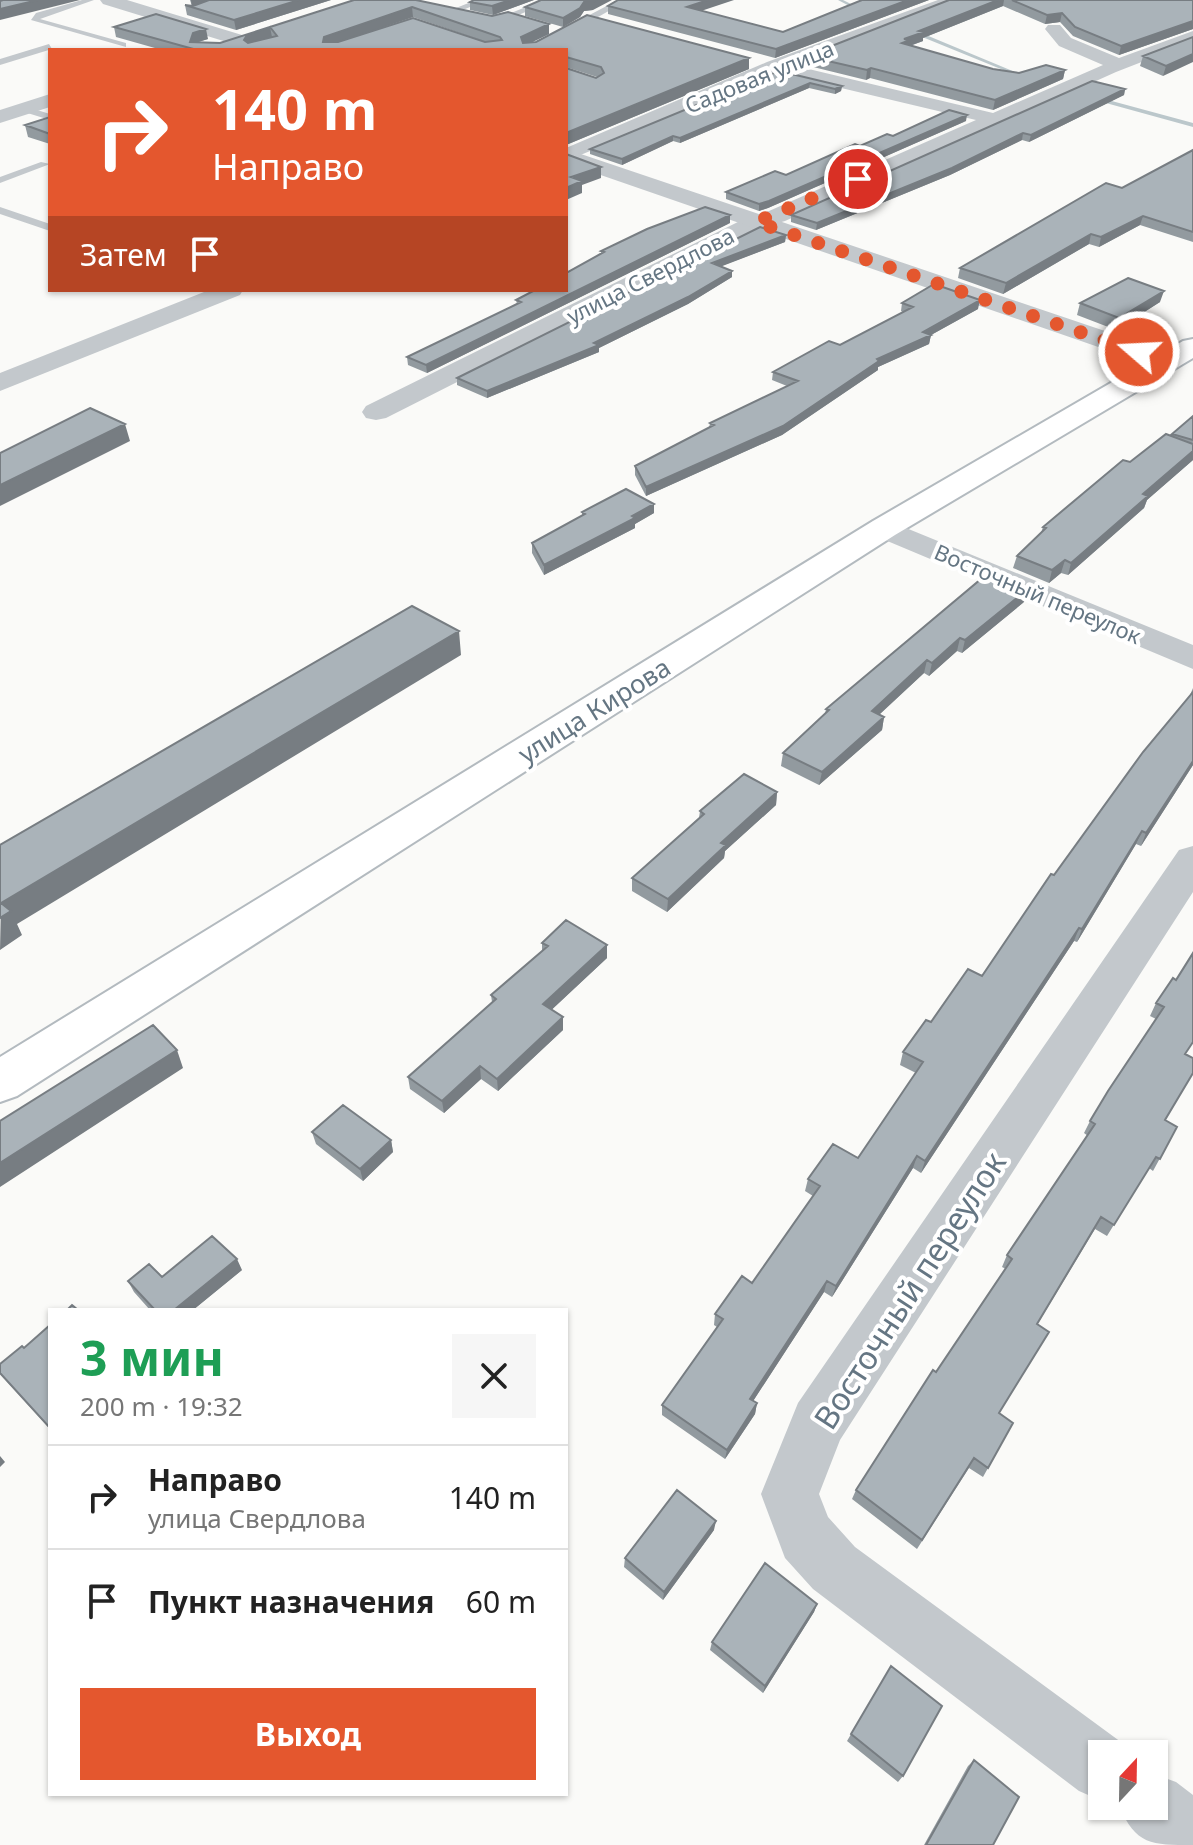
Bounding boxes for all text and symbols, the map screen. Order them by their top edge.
street label: Садовая улица [680,32,838,120]
text: 140 m [212,70,377,146]
icon: right [80,80,184,184]
text: Направо [212,142,364,191]
pin [824,145,892,213]
icon: arrive [836,157,880,201]
street label: улица Свердлова [561,220,739,330]
icon: arrive [183,232,227,276]
text: Затем [80,234,167,275]
position arrow [1097,310,1181,394]
street label: Восточный переулок [930,536,1146,650]
street label: улица Кирова [511,649,677,771]
street label: Восточный переулок [803,1143,1015,1437]
text: 3 мин [80,1325,224,1390]
button: close [452,1334,536,1418]
text: 200 m · 19:32 [80,1388,243,1424]
text: Направо [148,1459,282,1500]
icon: right [80,1475,124,1519]
text: 140 m [449,1477,536,1518]
text: улица Свердлова [148,1500,366,1536]
icon: arrive [80,1579,124,1623]
text: Пункт назначения [148,1581,434,1622]
text: 60 m [466,1581,536,1622]
button: Выход [80,1688,536,1780]
north arrow [1088,1740,1168,1820]
map controls [1088,1740,1168,1820]

